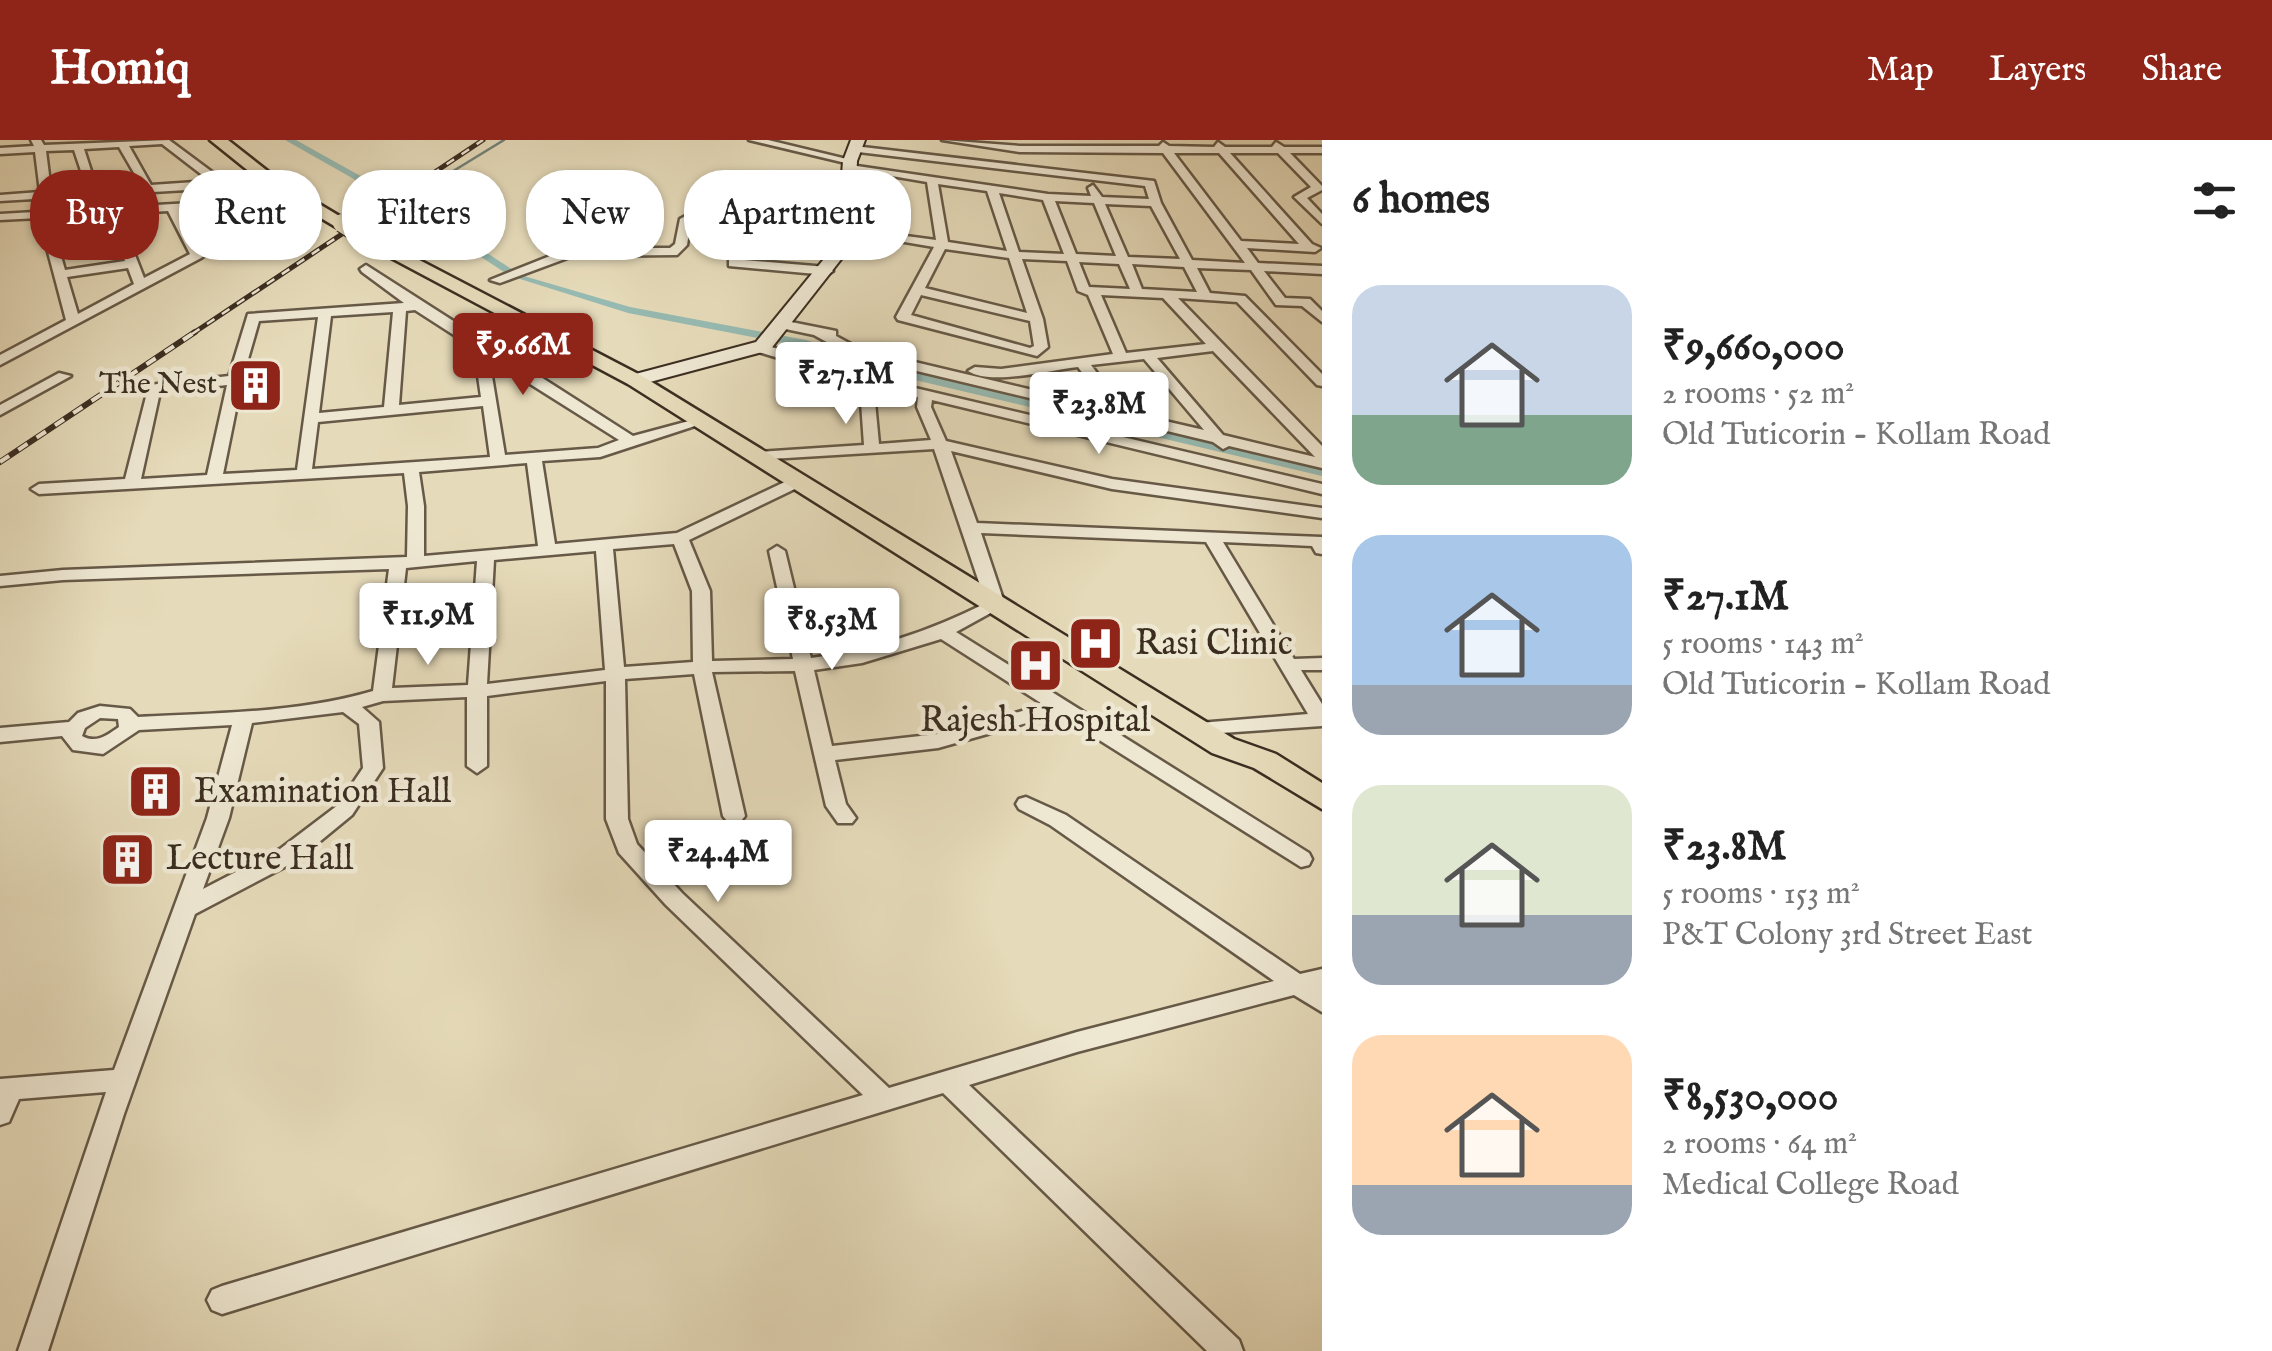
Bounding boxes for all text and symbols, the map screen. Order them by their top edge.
text: Homiq [50,40,190,100]
text: Map [1867,48,1934,93]
text: Layers [1989,48,2086,93]
text: Share [2141,48,2222,93]
chip: Buy [30,170,159,260]
chip: Rent [179,170,322,260]
chip: Filters [342,170,506,260]
chip: New [526,170,664,260]
chip: Apartment [684,170,911,260]
icon: filters [2187,173,2242,228]
text: 6 homes [1352,174,1490,227]
pin: ₹9.66M [442,313,604,398]
text: ₹9,660,000 [1662,321,1845,374]
text: ₹9.66M [475,325,571,366]
icon: home [1432,325,1552,445]
pin: ₹27.1M [765,342,927,427]
text: ₹27.1M [798,354,894,395]
building icon: The Nest [226,355,286,415]
place label: The Nest [99,366,217,404]
pin: ₹23.8M [1018,372,1180,457]
text: 2 rooms · 52 m² [1662,374,1854,415]
text: ₹23.8M [1052,384,1146,425]
text: Old Tuticorin - Kollam Road [1662,415,2050,456]
text: ₹27.1M [1662,571,1789,624]
icon: home [1432,575,1552,695]
pin: ₹11.9M [347,583,509,668]
pin: ₹8.53M [751,588,913,673]
text: ₹11.9M [381,595,475,636]
text: ₹8.53M [786,600,878,641]
hospital icon: Rasi Clinic [1066,614,1126,674]
place label: Rasi Clinic [1135,622,1293,667]
text: 5 rooms · 143 m² [1662,624,1864,665]
hospital icon: Rajesh Hospital [1005,635,1065,695]
text: Old Tuticorin - Kollam Road [1662,665,2050,706]
place label: Rajesh Hospital [920,699,1150,744]
building icon: Examination Hall [125,762,185,822]
place label: Examination Hall [194,770,452,815]
pin: ₹24.4M [637,820,799,905]
text: ₹23.8M [1662,821,1786,874]
icon: home [1432,825,1552,945]
building icon: Lecture Hall [97,829,157,889]
text: ₹24.4M [667,832,769,873]
place label: Lecture Hall [166,837,354,882]
text: 5 rooms · 153 m² [1662,874,1860,915]
text: P&T Colony 3rd Street East [1662,915,2033,956]
text: ₹8,530,000 [1662,1071,1838,1124]
icon: home [1432,1075,1552,1195]
text: 2 rooms · 64 m² [1662,1124,1857,1165]
text: Medical College Road [1662,1165,1959,1206]

